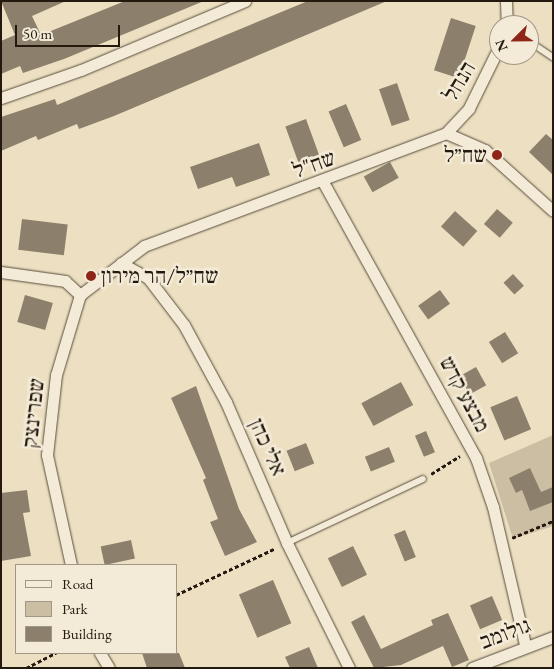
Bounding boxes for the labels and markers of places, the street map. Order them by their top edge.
place label: שח״ל [444,142,487,168]
marker: שח״ל [491,149,503,161]
place label: שח״ל/הר מירון [101,263,219,289]
marker: שח״ל/הר מירון [85,270,97,282]

